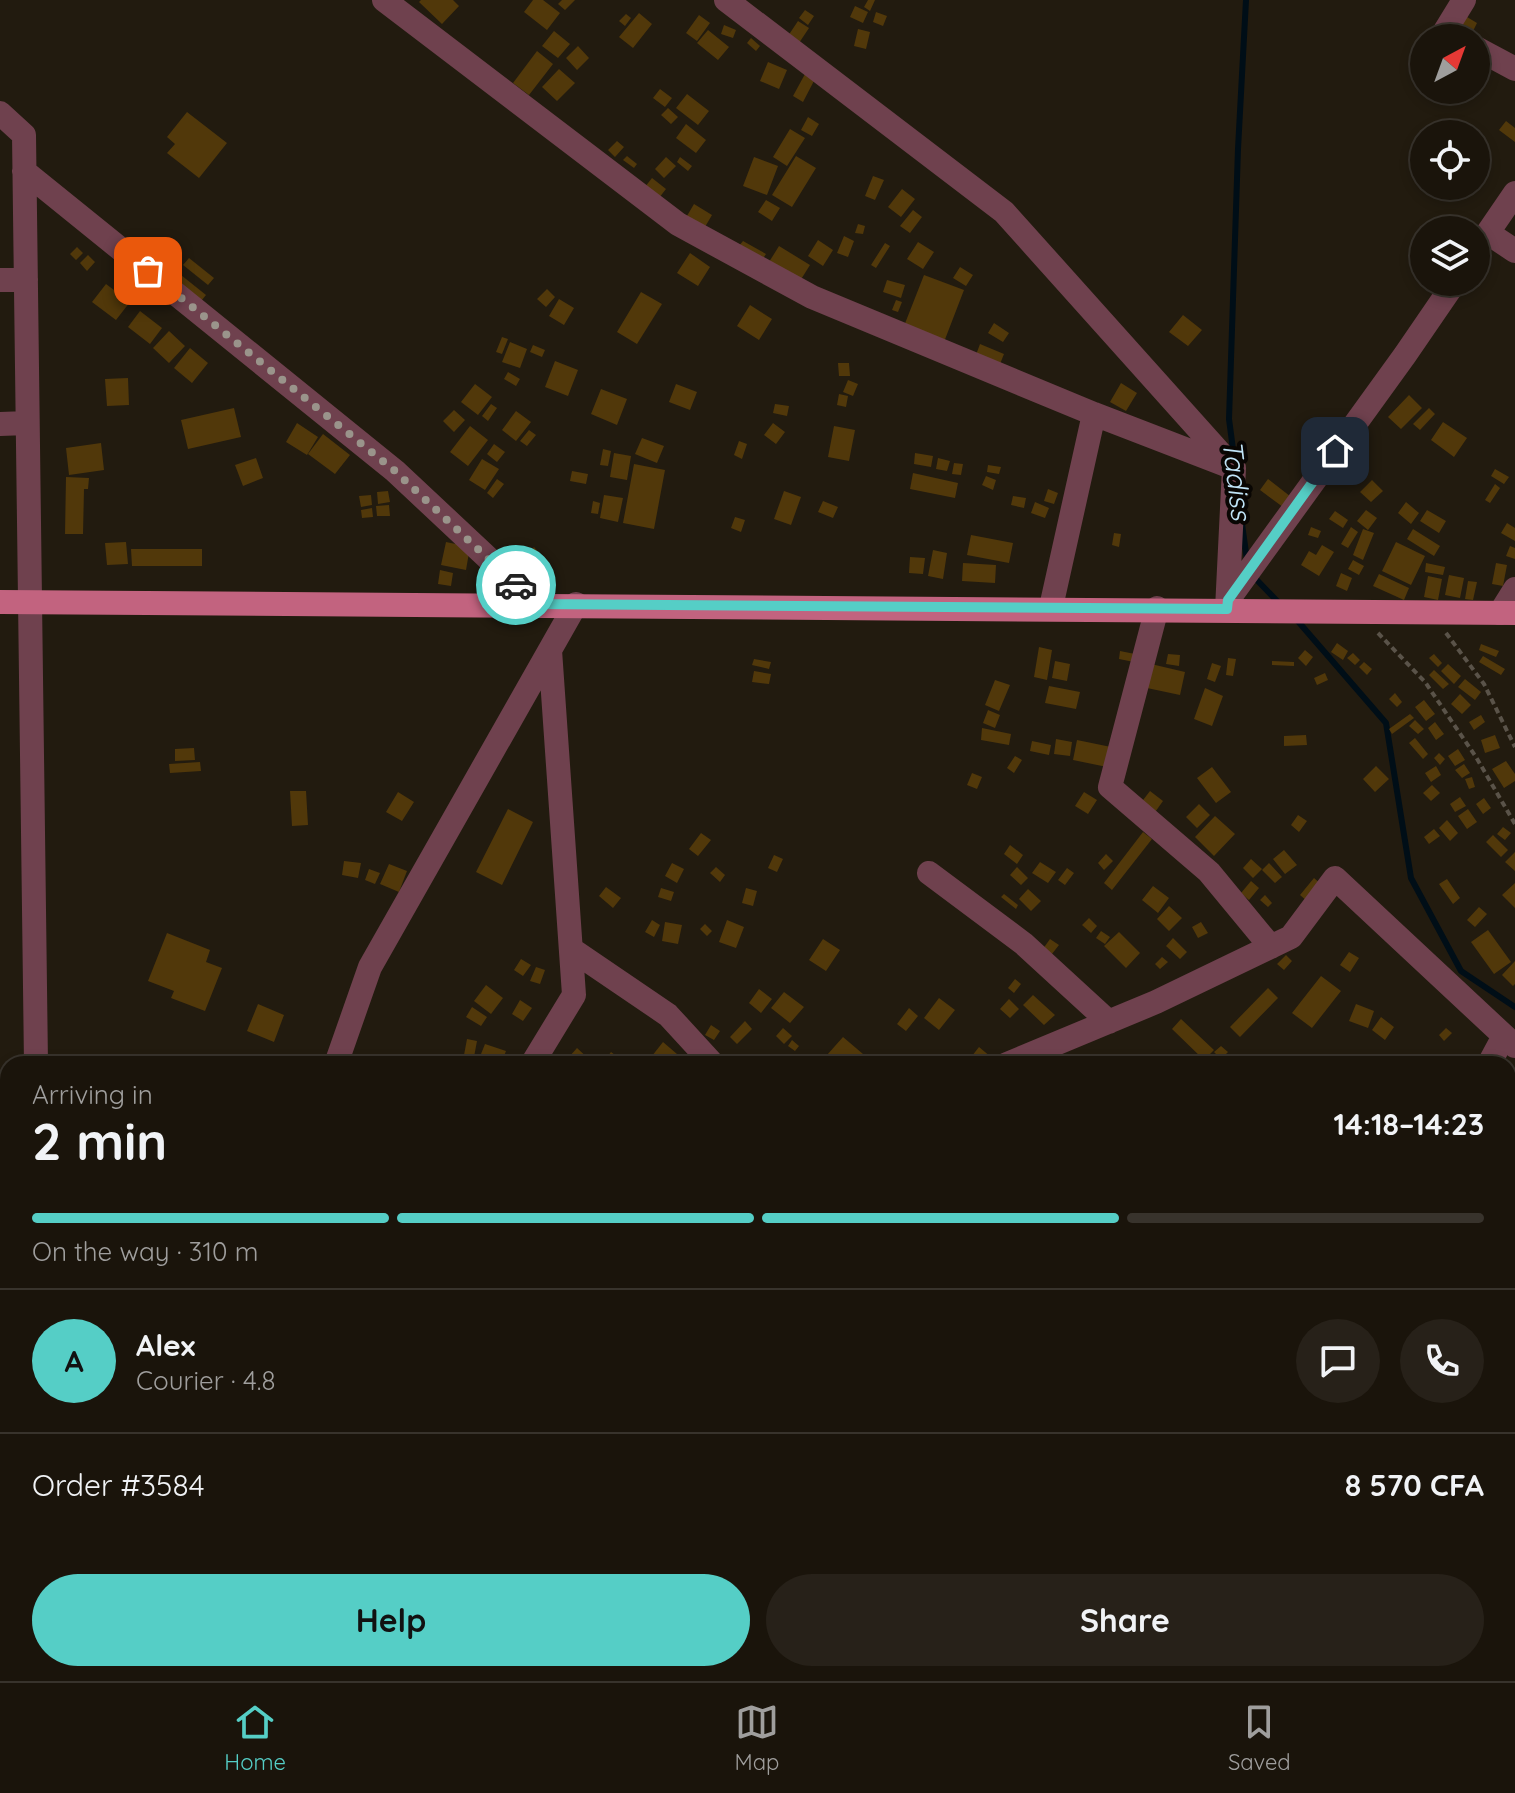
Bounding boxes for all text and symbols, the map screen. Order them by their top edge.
north arrow [1410,24,1490,104]
map controls [1410,24,1490,296]
button: locate [1410,120,1490,200]
button: layers [1410,216,1490,296]
pin [114,237,182,305]
icon: bag [126,249,170,293]
pin [1301,417,1369,485]
icon: home [1313,429,1357,473]
water label: Tadiss [1215,438,1260,524]
courier [476,545,556,625]
icon: car [494,563,538,607]
text: Arriving in [32,1078,153,1111]
text: 14:18–14:23 [1333,1105,1484,1143]
text: 2 min [32,1108,167,1173]
text: On the way · 310 m [32,1235,258,1268]
button: chat [1296,1319,1380,1403]
button: phone [1400,1319,1484,1403]
text: Alex [136,1326,195,1364]
text: A [64,1342,84,1380]
text: Courier · 4.8 [136,1364,275,1397]
text: Order #3584 [32,1466,204,1504]
text: 8 570 CFA [1345,1466,1484,1504]
button: Help [32,1574,750,1666]
button: Share [766,1574,1484,1666]
tab: Home [224,1700,286,1776]
tab: Map [735,1700,779,1776]
tab: Saved [1228,1700,1291,1776]

